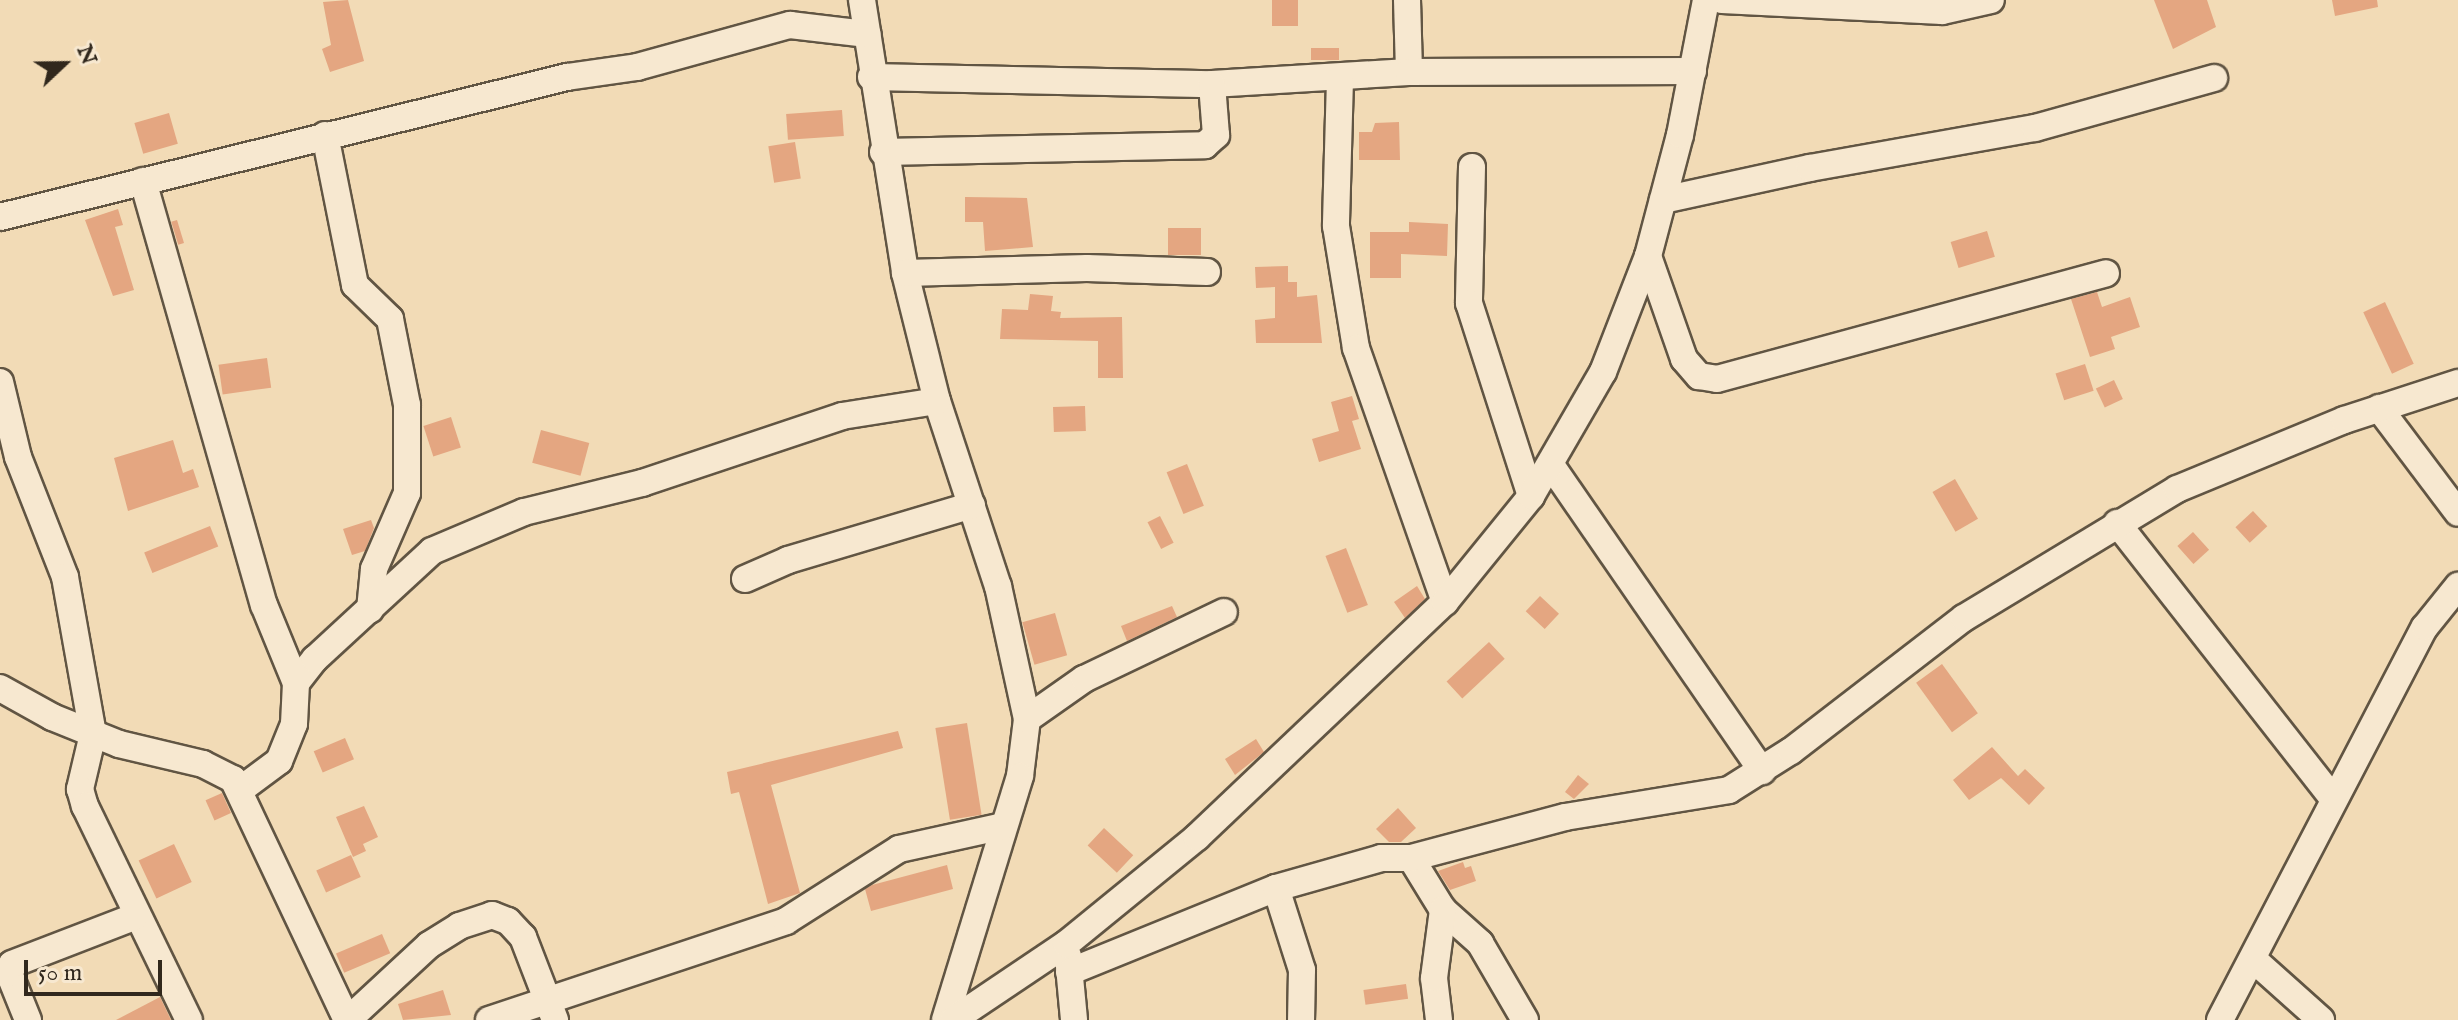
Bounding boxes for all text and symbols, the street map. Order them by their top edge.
north arrow [24,24,104,104]
text: N [70,41,103,69]
scale bar [28,944,166,994]
text: 50 m [38,958,82,989]

